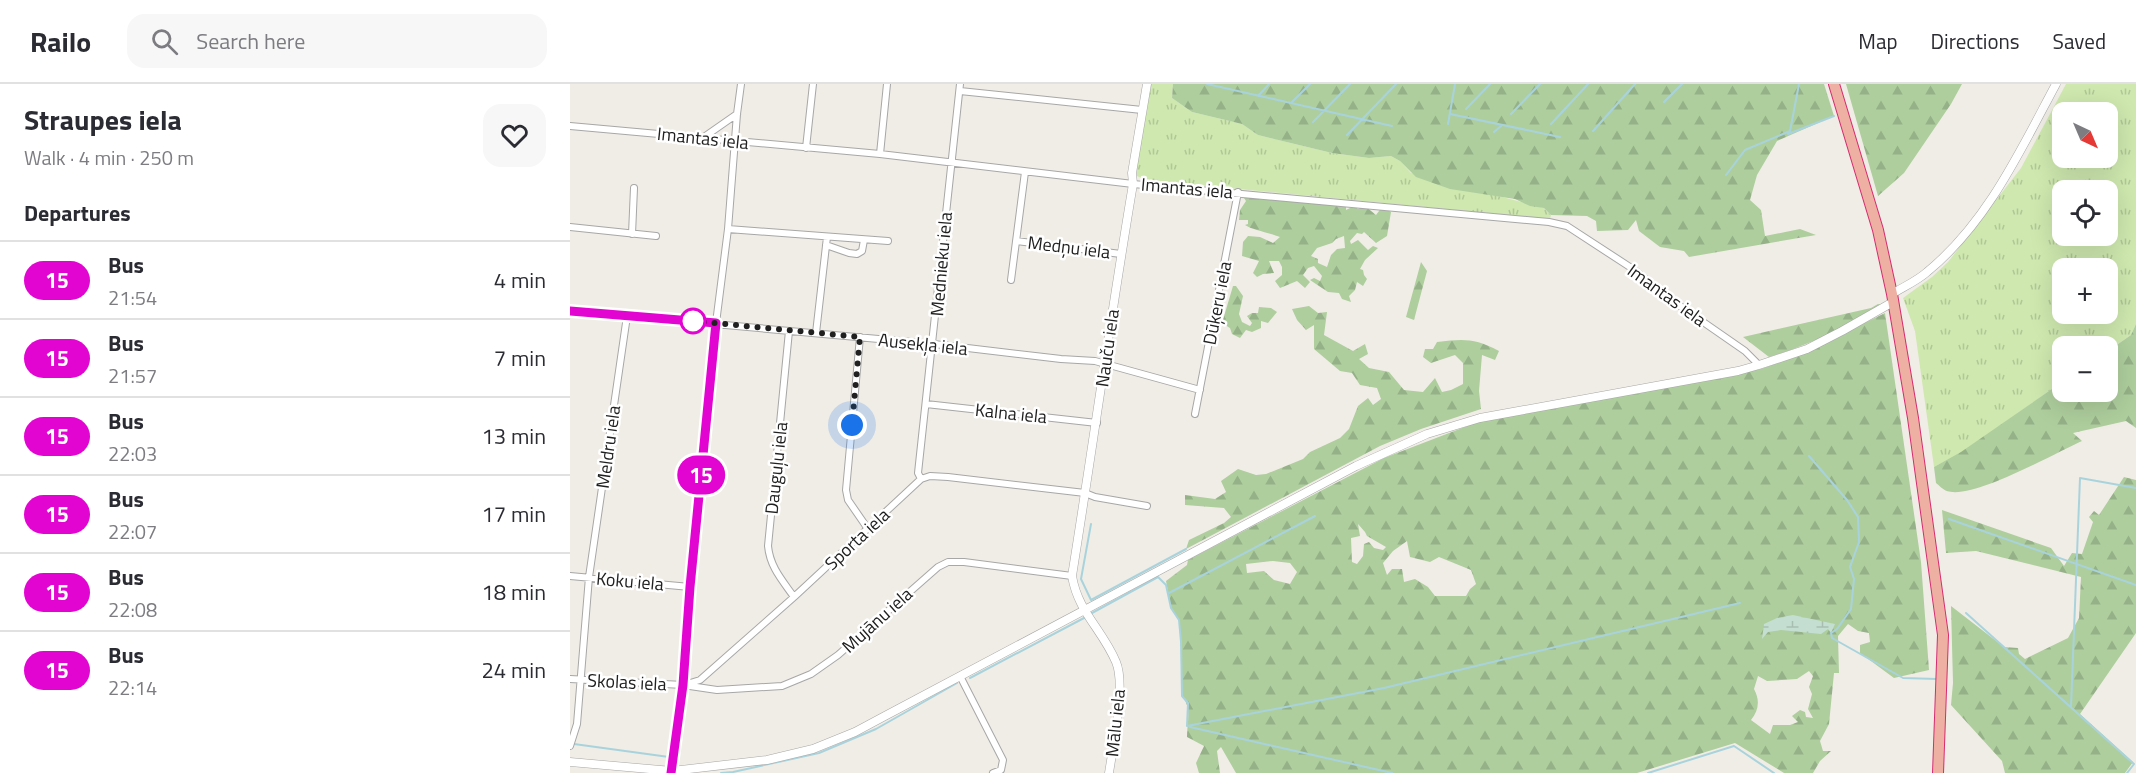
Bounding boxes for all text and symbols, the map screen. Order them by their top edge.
search box [127,14,547,68]
text: Railo [30,20,91,63]
text: Search here [196,24,305,58]
icon: search [148,25,181,58]
text: Map [1858,25,1898,57]
text: Directions [1931,25,2020,57]
text: Saved [2053,25,2106,57]
text: Straupes iela [24,98,182,141]
north arrow [2052,102,2118,168]
map controls [2052,102,2118,402]
button: heart [483,104,546,167]
street label: Imantas iela [656,120,750,156]
text: Walk · 4 min · 250 m [24,142,194,173]
street label: Imantas iela [1140,171,1234,205]
button: locate [2052,180,2118,246]
text: Departures [24,196,131,230]
street label: Mednieku iela [923,211,959,317]
street label: Medņu iela [1026,229,1112,265]
text: Bus [108,248,144,282]
street label: Imantas iela [1622,257,1712,333]
button: + [2052,258,2118,324]
street label: Dūķeru iela [1196,259,1238,347]
text: 4 min [494,263,546,297]
text: 15 [45,264,69,296]
text: 21:54 [108,282,157,313]
street label: Nauču iela [1088,307,1126,389]
unlabelled marker [680,308,706,334]
text: Bus [108,326,144,360]
street label: Ausekļa iela [877,326,969,362]
button: − [2052,336,2118,402]
text: 7 min [494,341,546,375]
text: 15 [45,342,69,374]
text: 21:57 [108,360,157,391]
street label: Kalna iela [974,396,1048,430]
text: Bus [108,404,144,438]
street label: Meldru iela [589,404,627,490]
your location [837,410,867,440]
text: 13 min [481,419,546,453]
text: 15 [45,420,69,452]
street label: Dauguļu iela [758,420,794,516]
text: 22:03 [108,438,157,469]
line badge: 15 [674,456,728,494]
text: 15 [689,459,713,491]
text: Bus [108,482,144,516]
text: 17 min [481,497,546,531]
text: 15 [45,498,69,530]
street label: Sporta iela [818,502,896,576]
text: 22:07 [108,516,157,547]
text: Bus [108,560,144,594]
street label: Koku iela [595,565,665,597]
text: 18 min [481,575,546,609]
text: 15 [45,576,69,608]
street label: Mujānu iela [836,581,918,659]
text: 22:08 [108,594,157,625]
text: Bus [108,638,144,672]
text: 24 min [481,653,546,687]
text: 15 [45,654,69,686]
street label: Skolas iela [587,666,667,698]
text: 22:14 [108,672,157,703]
street label: Mālu iela [1098,688,1132,758]

